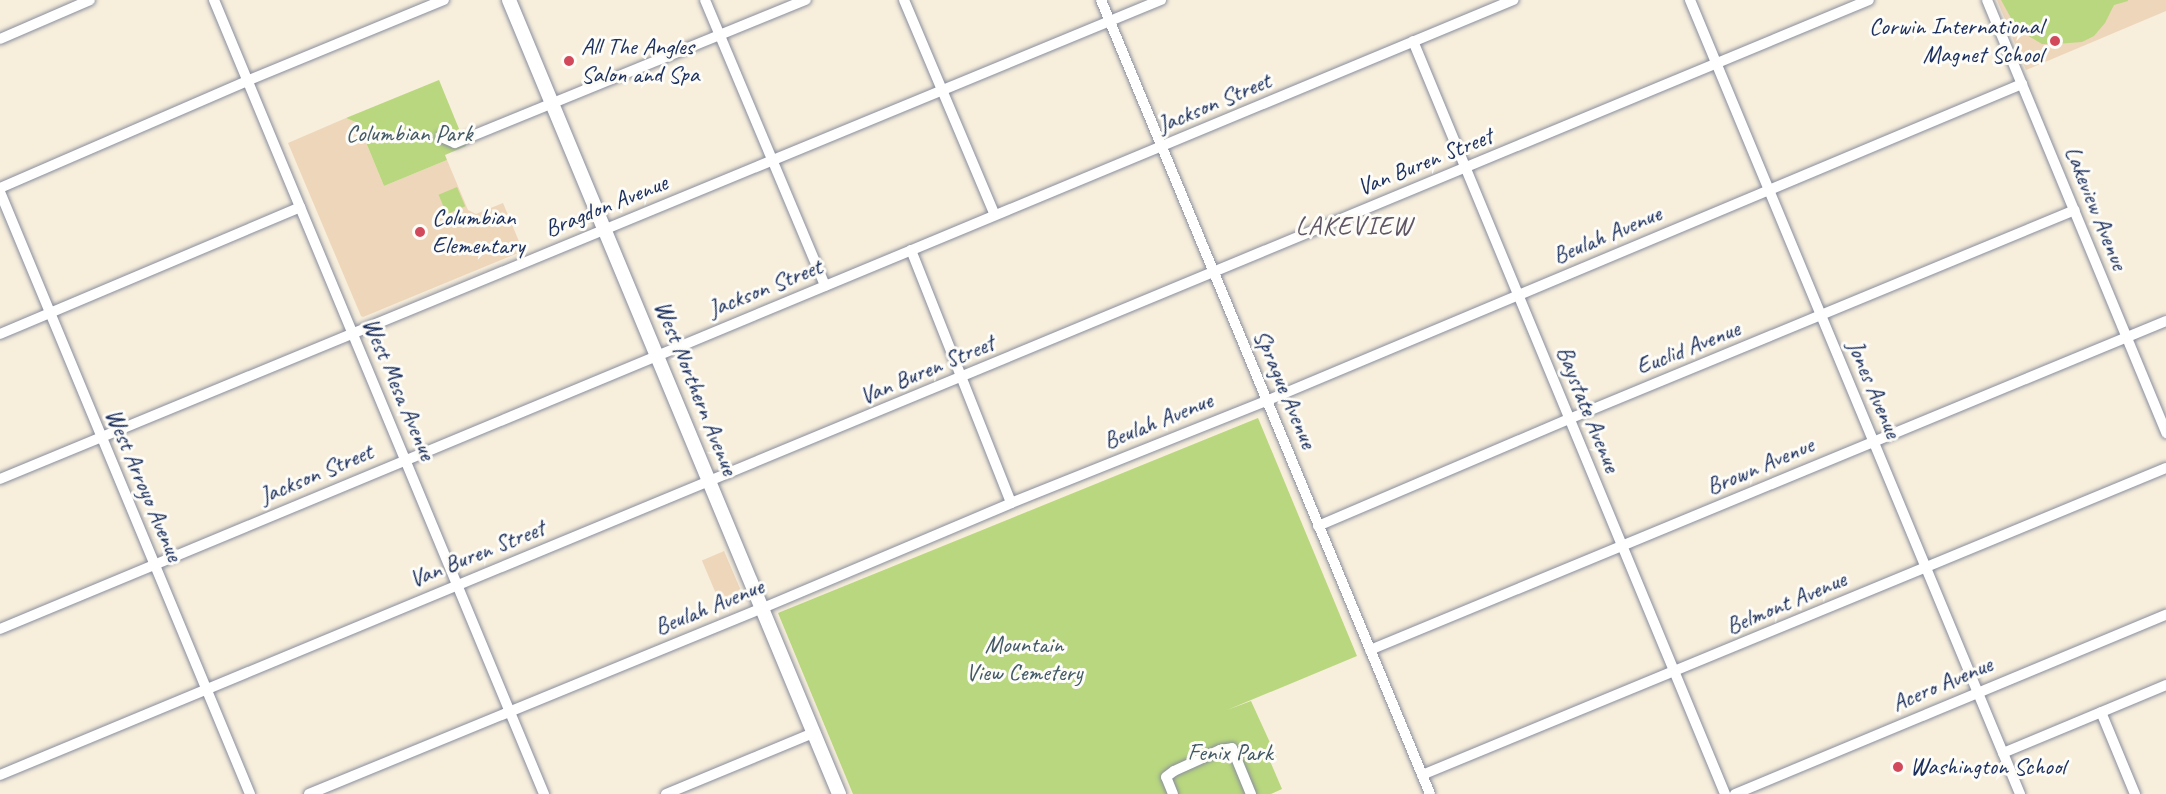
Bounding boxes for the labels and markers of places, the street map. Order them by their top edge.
place label: Corwin International Magnet School [1871,13,2043,69]
place label: All The Angles Salon and Spa [581,33,700,89]
marker: Corwin International Magnet School [2048,34,2062,48]
marker: All The Angles Salon and Spa [562,54,576,68]
place label: Columbian Elementary [432,204,524,260]
marker: Columbian Elementary [413,225,427,239]
place label: Washington School [1910,753,2065,781]
marker: Washington School [1891,760,1905,774]

